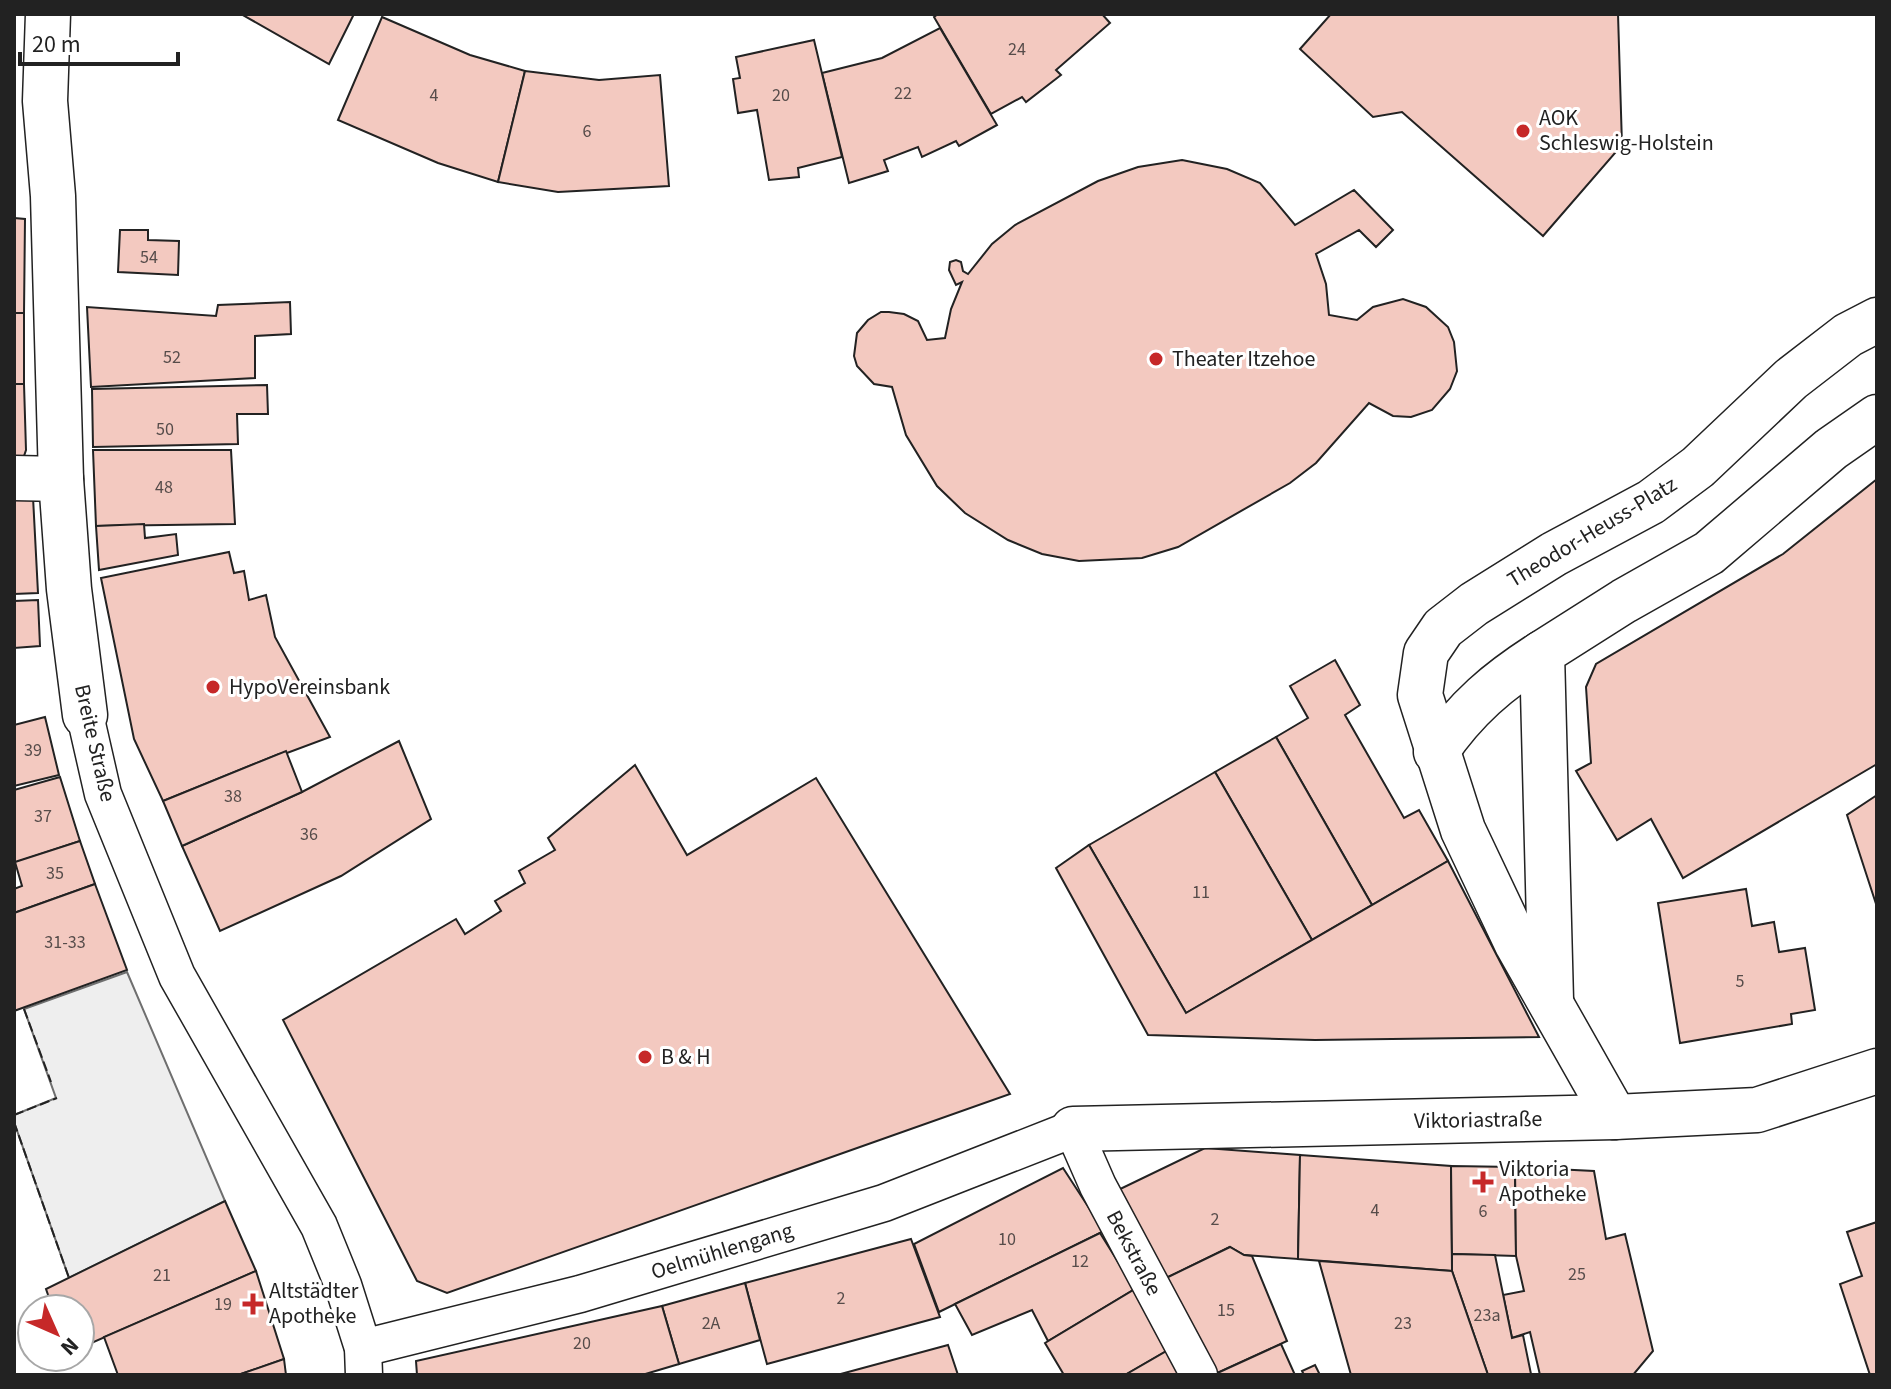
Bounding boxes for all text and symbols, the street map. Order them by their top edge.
scale bar [20,16,178,66]
text: 20 m [32,27,81,62]
house number: 24 [1008,37,1026,62]
house number: 22 [894,81,912,106]
house number: 4 [430,83,439,108]
house number: 20 [772,83,790,108]
place label: AOK Schleswig-Holstein [1539,102,1714,159]
house number: 6 [583,119,592,144]
marker: AOK Schleswig-Holstein [1514,122,1532,140]
house number: 54 [140,245,158,270]
place label: Theater Itzehoe [1172,343,1315,375]
house number: 52 [163,345,181,370]
marker: Theater Itzehoe [1147,350,1165,368]
house number: 50 [156,417,174,442]
street label: Theodor-Heuss-Platz [1501,469,1683,595]
house number: 48 [155,475,173,500]
place label: HypoVereinsbank [229,671,390,703]
marker: HypoVereinsbank [204,678,222,696]
street label: Breite Straße [66,681,124,805]
house number: 39 [24,738,42,763]
house number: 38 [224,784,242,809]
house number: 37 [34,804,52,829]
house number: 36 [300,822,318,847]
house number: 35 [46,861,64,886]
house number: 11 [1192,880,1210,905]
house number: 31-33 [44,930,86,955]
house number: 5 [1736,969,1745,994]
place label: B & H [661,1041,710,1073]
marker: B & H [636,1048,654,1066]
street label: Viktoriastraße [1414,1103,1543,1137]
place label: Viktoria Apotheke [1499,1153,1587,1210]
marker: Viktoria Apotheke [1474,1173,1492,1191]
house number: 4 [1371,1198,1380,1223]
house number: 6 [1479,1199,1488,1224]
street label: Bekstraße [1098,1205,1170,1302]
house number: 2 [1211,1207,1220,1232]
street label: Oelmühlengang [647,1214,797,1288]
house number: 10 [998,1227,1016,1252]
house number: 12 [1071,1249,1089,1274]
house number: 25 [1568,1262,1586,1287]
house number: 21 [153,1263,171,1288]
place label: Altstädter Apotheke [269,1275,359,1332]
house number: 2 [837,1286,846,1311]
house number: 19 [214,1292,232,1317]
north arrow [16,1293,96,1373]
marker: Altstädter Apotheke [244,1295,262,1313]
house number: 15 [1217,1298,1235,1323]
house number: 23a [1474,1303,1500,1328]
house number: 2A [702,1311,721,1336]
house number: 23 [1394,1311,1412,1336]
text: N [53,1330,86,1363]
house number: 20 [573,1331,591,1356]

